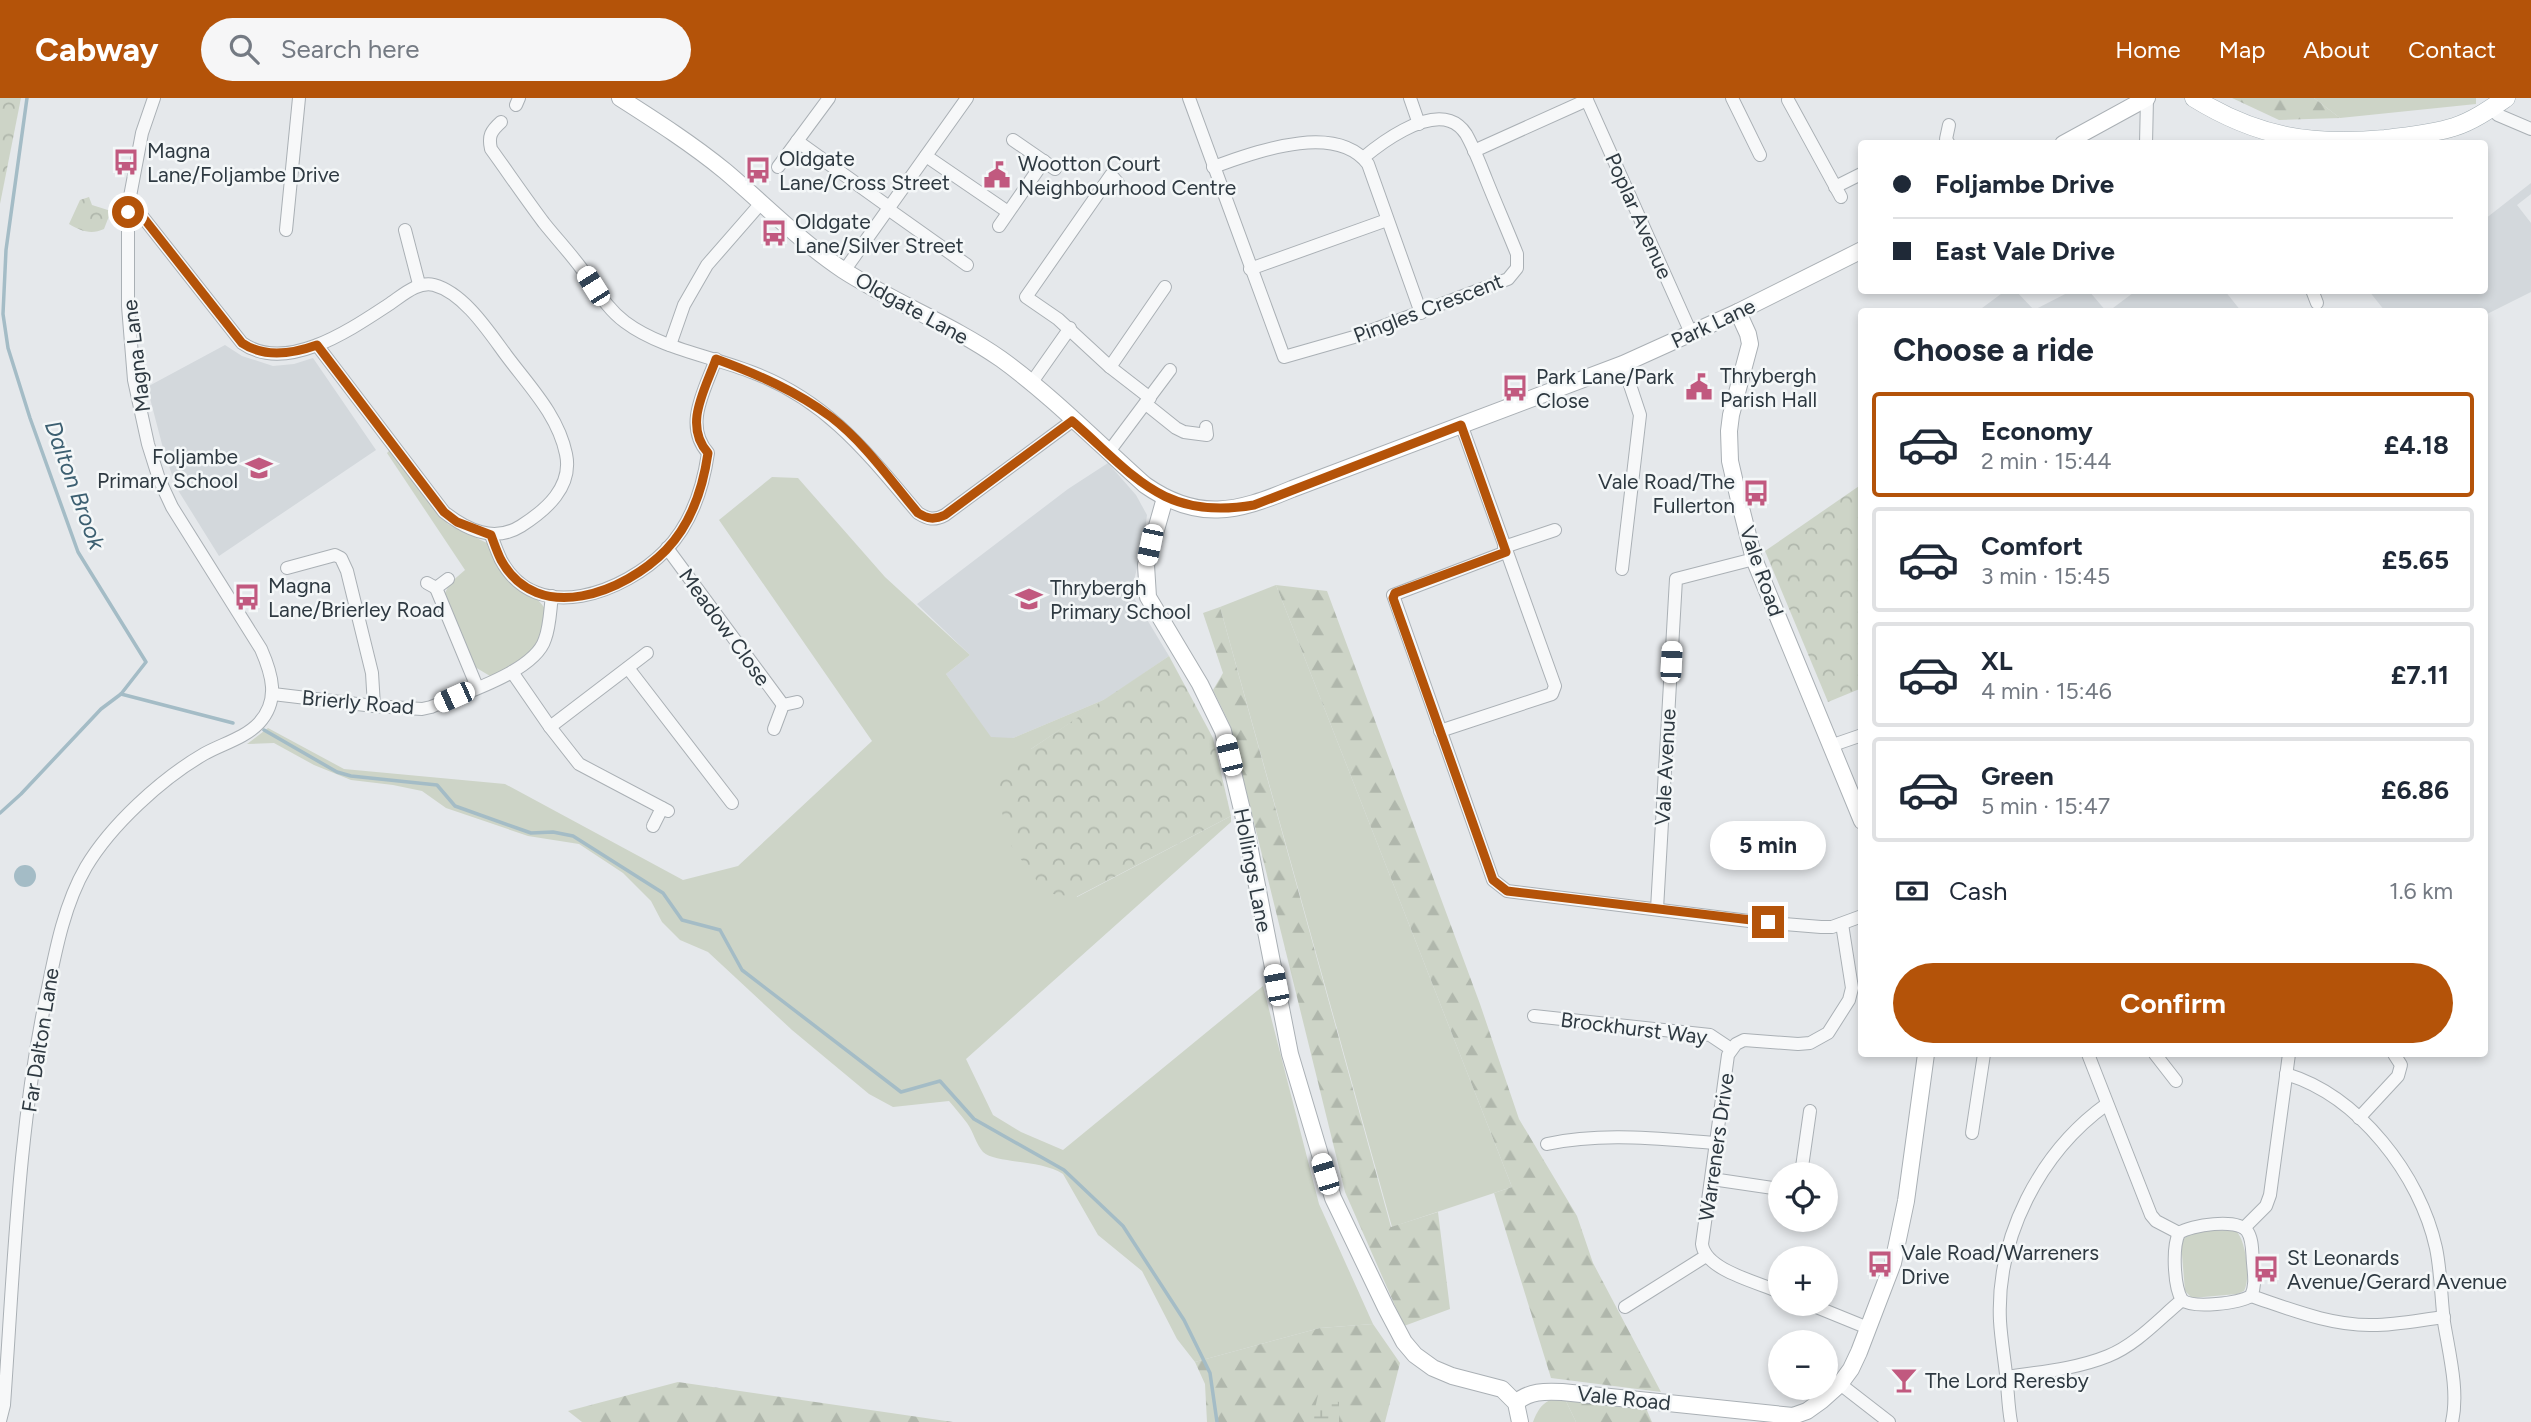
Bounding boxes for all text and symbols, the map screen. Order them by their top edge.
search box [201,18,691,81]
text: Cabway [35,30,159,69]
icon: search [225,30,263,68]
text: Search here [281,33,420,65]
text: Home [2115,35,2181,64]
text: Map [2219,35,2265,64]
text: About [2303,35,2370,64]
text: Contact [2408,35,2496,64]
place label: Magna Lane/Foljambe Drive [147,138,340,187]
place label: Oldgate Lane/Cross Street [779,146,950,195]
bus stop icon: Magna Lane/Foljambe Drive [111,147,141,177]
street label: Poplar Avenue [1600,149,1678,283]
place label: Wootton Court Neighbourhood Centre [1018,151,1236,200]
bus stop icon: Oldgate Lane/Cross Street [743,155,773,185]
public building icon: Wootton Court Neighbourhood Centre [982,160,1012,190]
text: Foljambe Drive [1935,168,2114,200]
route start [112,196,144,228]
place label: Oldgate Lane/Silver Street [795,209,964,258]
bus stop icon: Oldgate Lane/Silver Street [759,218,789,248]
text: East Vale Drive [1935,235,2115,267]
car [573,263,614,309]
street label: Oldgate Lane [851,267,973,349]
street label: Pingles Crescent [1350,268,1506,348]
street label: Park Lane [1667,293,1759,353]
street label: Magna Lane [117,298,155,414]
text: Choose a ride [1893,331,2094,369]
place label: Thrybergh Parish Hall [1720,363,1817,412]
place label: Park Lane/Park Close [1536,364,1675,413]
public building icon: Thrybergh Parish Hall [1684,372,1714,402]
bus stop icon: Park Lane/Park Close [1500,373,1530,403]
icon: car [1897,413,1960,476]
text: Economy [1981,415,2093,447]
water label: Dalton Brook [39,417,112,554]
text: £4.18 [2384,429,2449,461]
place label: Foljambe Primary School [97,444,238,493]
text: 2 min · 15:44 [1981,447,2112,475]
school or university icon: Foljambe Primary School [244,453,274,483]
place label: Vale Road/The Fullerton [1598,469,1735,518]
bus stop icon: Vale Road/The Fullerton [1741,478,1771,508]
car [1136,522,1165,568]
street label: Vale Road [1735,522,1789,620]
icon: car [1897,528,1960,591]
text: Comfort [1981,530,2083,562]
text: £5.65 [2382,544,2449,576]
text: 3 min · 15:45 [1981,562,2110,590]
street label: Meadow Close [674,563,776,691]
place label: Magna Lane/Brierley Road [268,573,445,622]
place label: Thrybergh Primary School [1050,575,1191,624]
bus stop icon: Magna Lane/Brierley Road [232,582,262,612]
school or university icon: Thrybergh Primary School [1014,584,1044,614]
car [1660,640,1683,684]
icon: car [1897,643,1960,706]
text: XL [1981,645,2013,677]
text: £7.11 [2391,659,2449,691]
text: 4 min · 15:46 [1981,677,2112,705]
car [431,679,478,715]
street label: Brierly Road [301,685,415,719]
street label: Vale Avenue [1649,708,1681,826]
car [1214,732,1245,778]
icon: car [1897,758,1960,821]
text: Green [1981,760,2054,792]
text: £6.86 [2381,774,2449,806]
text: 5 min · 15:47 [1981,792,2110,820]
street label: Hollings Lane [1229,806,1277,934]
callout: 5 min [1710,820,1826,870]
text: 5 min [1739,831,1797,859]
icon: cash [1893,872,1931,910]
text: Cash [1949,875,2008,907]
text: 1.6 km [2389,877,2453,905]
route end [1752,906,1784,938]
car [1262,962,1291,1008]
button: Confirm [1893,963,2453,1043]
street label: Far Dalton Lane [16,966,64,1114]
street label: Brockhurst Way [1559,1007,1709,1049]
street label: Warreners Drive [1693,1071,1739,1223]
car [1309,1151,1342,1197]
map controls [1768,1162,1838,1400]
button: locate [1768,1162,1838,1232]
place label: Vale Road/Warreners Drive [1901,1240,2099,1289]
place label: St Leonards Avenue/Gerard Avenue [2287,1245,2507,1294]
button: + [1768,1246,1838,1316]
bus stop icon: Vale Road/Warreners Drive [1865,1249,1895,1279]
bus stop icon: St Leonards Avenue/Gerard Avenue [2251,1254,2281,1284]
button: − [1768,1330,1838,1400]
bar icon: The Lord Reresby [1889,1365,1919,1395]
place label: The Lord Reresby [1925,1368,2089,1393]
street label: Vale Road [1576,1381,1672,1415]

